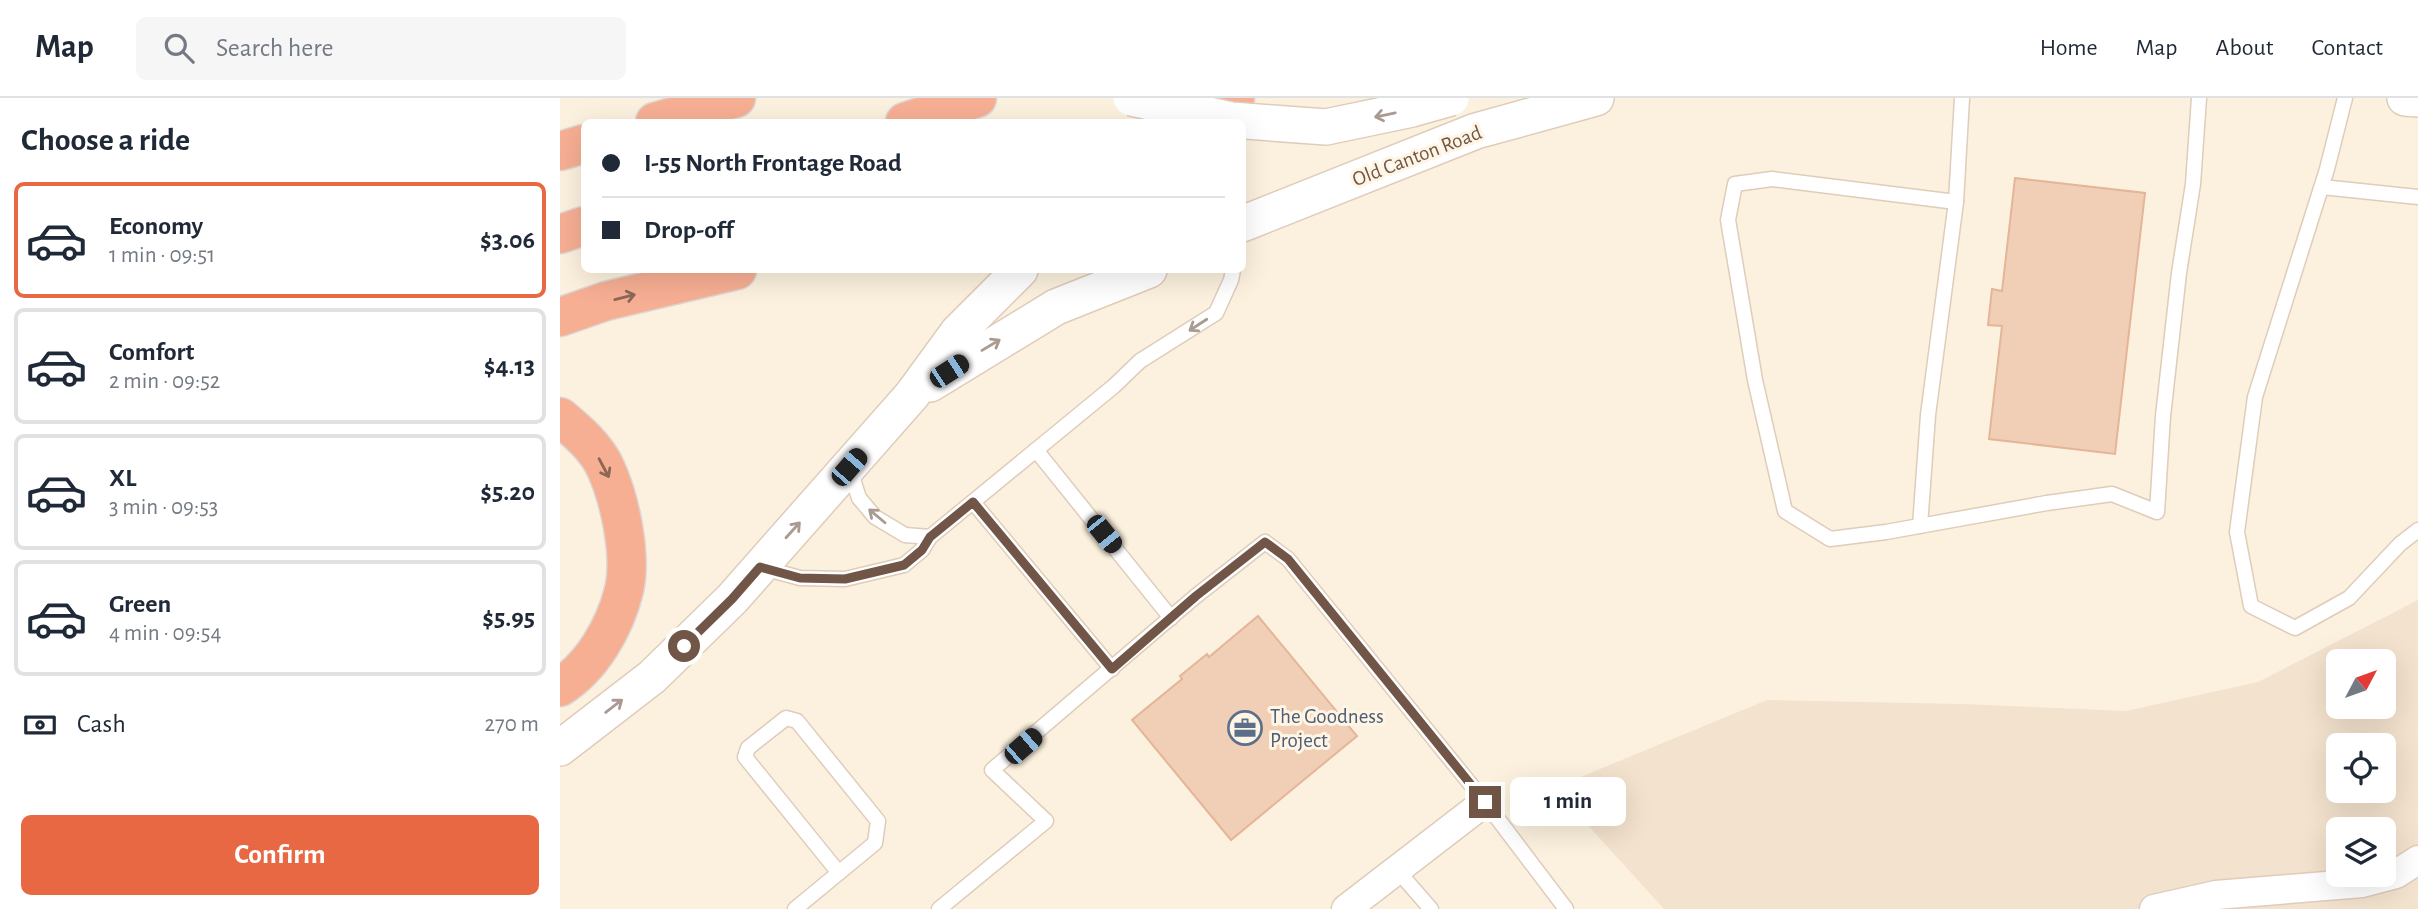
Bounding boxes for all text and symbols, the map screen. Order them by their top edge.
search box [136,17,626,80]
icon: search [160,29,198,67]
text: Map [35,31,94,64]
text: Search here [216,35,334,61]
text: Home [2040,36,2098,60]
text: Map [2136,36,2178,60]
text: About [2216,36,2273,60]
text: Contact [2311,36,2383,60]
one-way arrow [1374,108,1397,122]
street label: Old Canton Road [1349,122,1485,190]
text: Choose a ride [21,124,190,156]
text: I-55 North Frontage Road [644,150,902,176]
icon: car [25,209,88,272]
text: Economy [109,213,203,239]
text: Drop-off [644,217,733,243]
text: $3.06 [480,227,535,253]
text: 1 min · 09:51 [109,244,215,267]
one-way arrow [613,290,636,303]
one-way arrow [1189,317,1208,332]
icon: car [25,335,88,398]
one-way arrow [980,338,1000,352]
text: Comfort [109,339,194,365]
car [926,351,973,391]
text: $4.13 [484,353,535,379]
text: 2 min · 09:52 [109,370,220,393]
car [828,444,871,490]
one-way arrow [597,457,611,478]
icon: car [25,461,88,524]
text: XL [109,465,136,491]
text: $5.20 [480,479,535,505]
text: 3 min · 09:53 [109,496,218,519]
one-way arrow [868,508,886,524]
car [1083,511,1126,557]
one-way arrow [785,521,801,539]
icon: car [25,587,88,650]
text: Green [109,591,171,617]
text: $5.95 [482,605,535,631]
text: 4 min · 09:54 [109,622,221,645]
route start [668,630,700,662]
north arrow [2326,649,2396,719]
map controls [2326,649,2396,887]
one-way arrow [604,699,623,714]
icon: cash [21,706,59,744]
place label: The Goodness Project [1270,706,1384,751]
office icon: The Goodness Project [1226,709,1264,747]
text: Cash [77,711,126,737]
text: 270 m [485,713,539,736]
car [1001,724,1046,768]
button: locate [2326,733,2396,803]
callout: 1 min [1510,778,1625,826]
route end [1469,786,1501,818]
text: 1 min [1544,790,1592,813]
button: Confirm [21,815,539,895]
button: layers [2326,817,2396,887]

